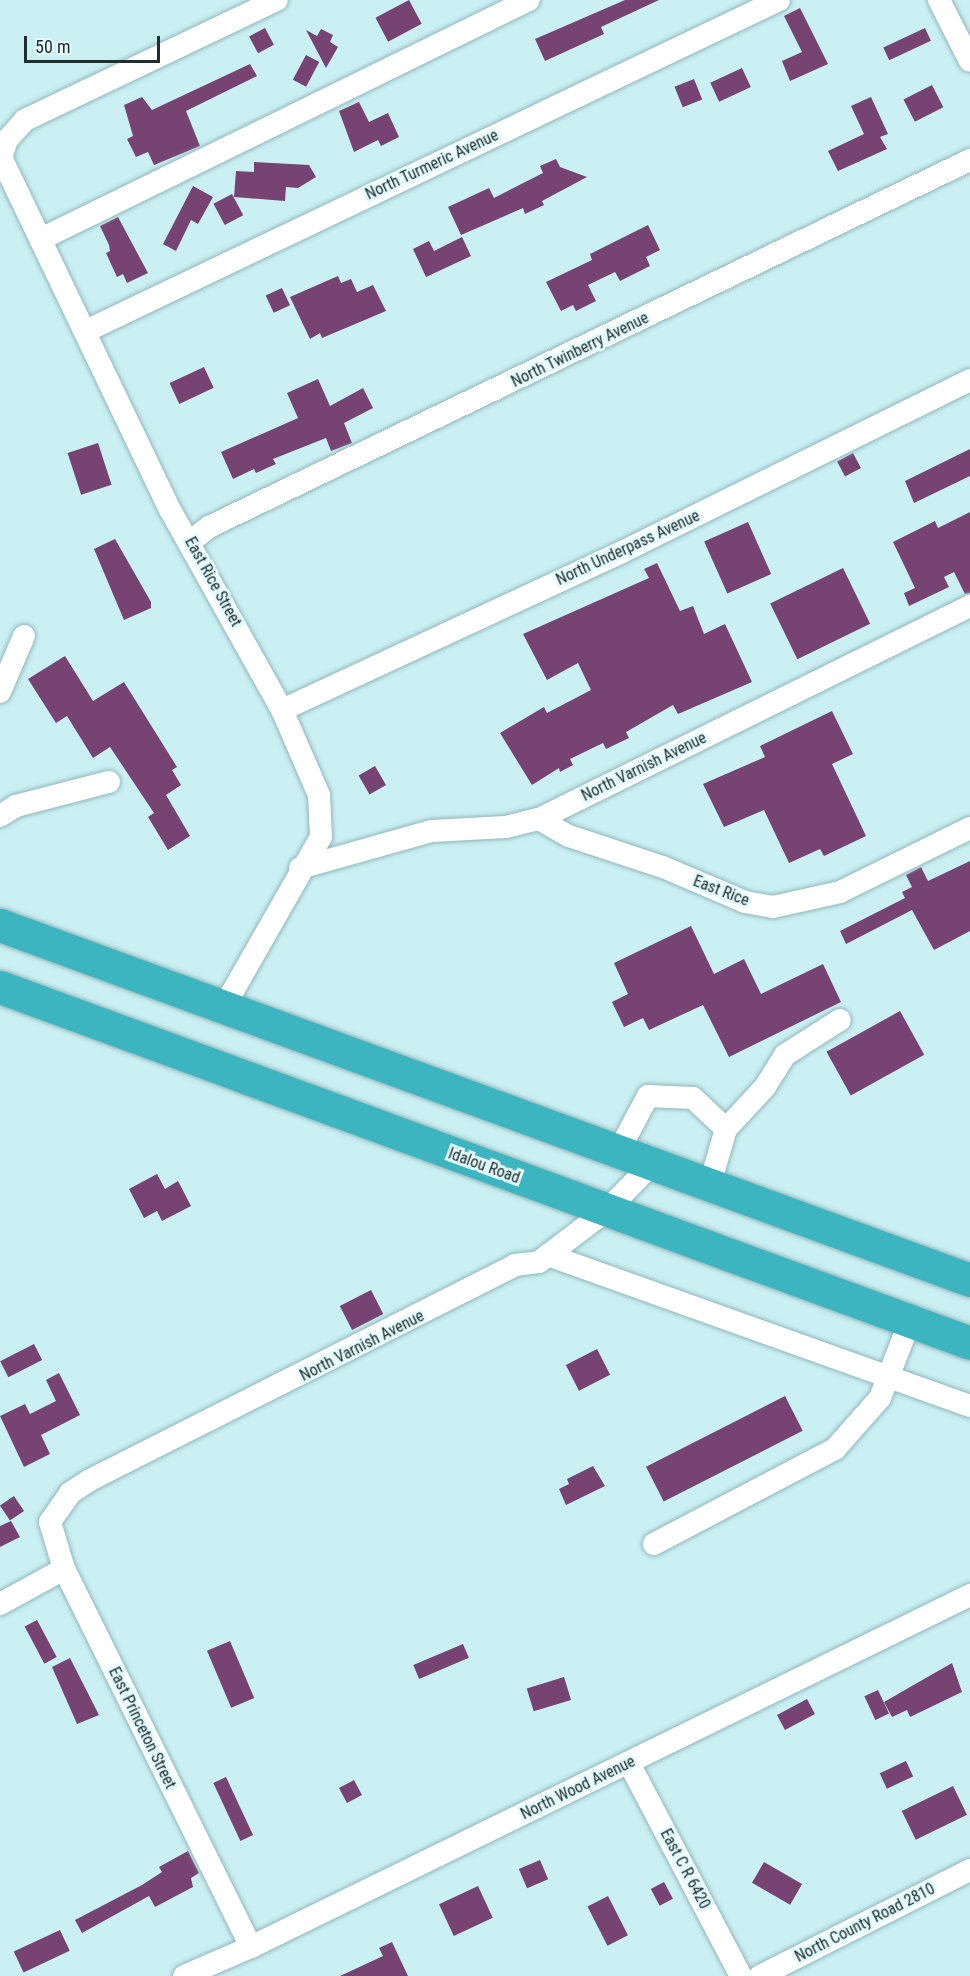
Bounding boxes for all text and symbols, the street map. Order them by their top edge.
scale bar [27,24,164,62]
text: 50 m [35,36,70,57]
street label: North Turmeric Avenue [362,126,502,204]
street label: North Twinberry Avenue [508,308,652,392]
street label: North Underpass Avenue [553,506,703,590]
street label: East Rice Street [180,534,246,630]
street label: North Varnish Avenue [578,728,710,806]
street label: East Rice [690,872,752,910]
street label: Idalou Road [446,1144,522,1188]
street label: North Varnish Avenue [297,1306,427,1386]
street label: East Princeton Street [104,1664,180,1792]
street label: North Wood Avenue [518,1752,638,1824]
street label: East C R 6420 [656,1826,714,1912]
street label: North County Road 2810 [792,1879,938,1967]

